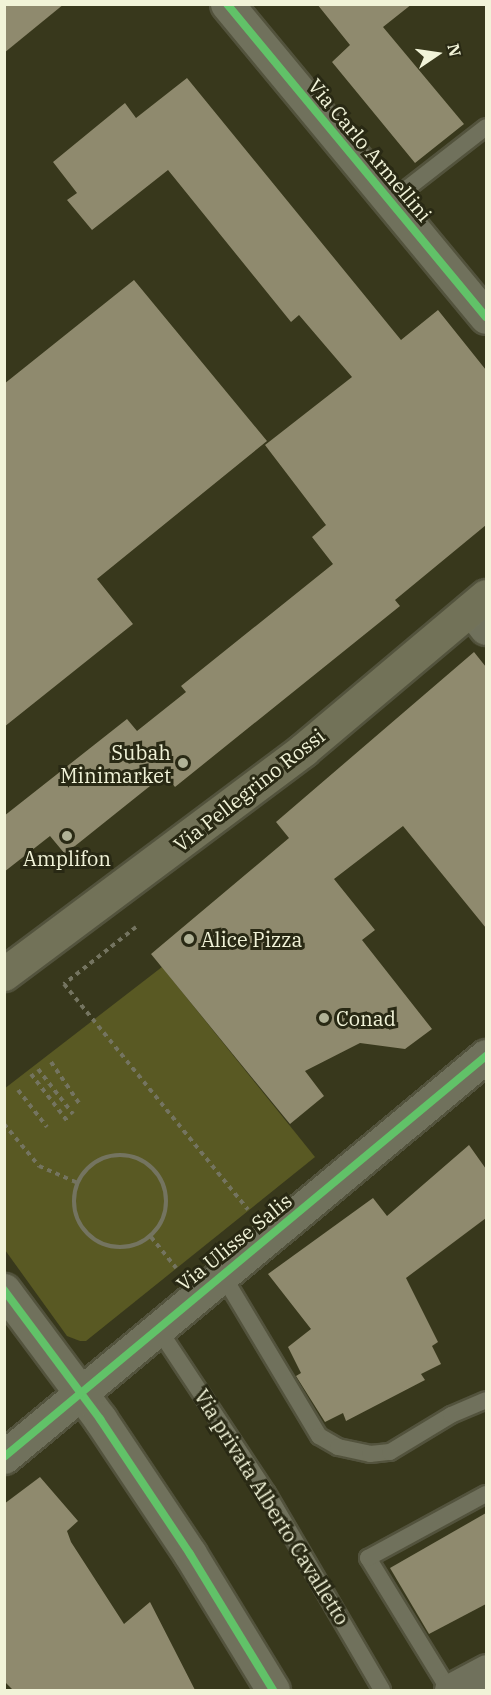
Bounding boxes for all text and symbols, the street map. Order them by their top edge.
north arrow [407,24,467,84]
text: N [443,42,466,58]
street label: Via Carlo Armellini [303,74,437,226]
street label: Via Pellegrino Rossi [169,724,329,856]
place label: Subah Minimarket [60,740,171,787]
marker: Subah Minimarket [176,756,190,770]
marker: Amplifon [60,829,74,843]
place label: Amplifon [23,846,111,870]
place label: Alice Pizza [201,927,302,951]
marker: Alice Pizza [182,932,196,946]
place label: Conad [336,1006,396,1030]
marker: Conad [317,1011,331,1025]
street label: Via Ulisse Salis [172,1188,296,1296]
street label: Via privata Alberto Cavalletto [189,1385,355,1629]

